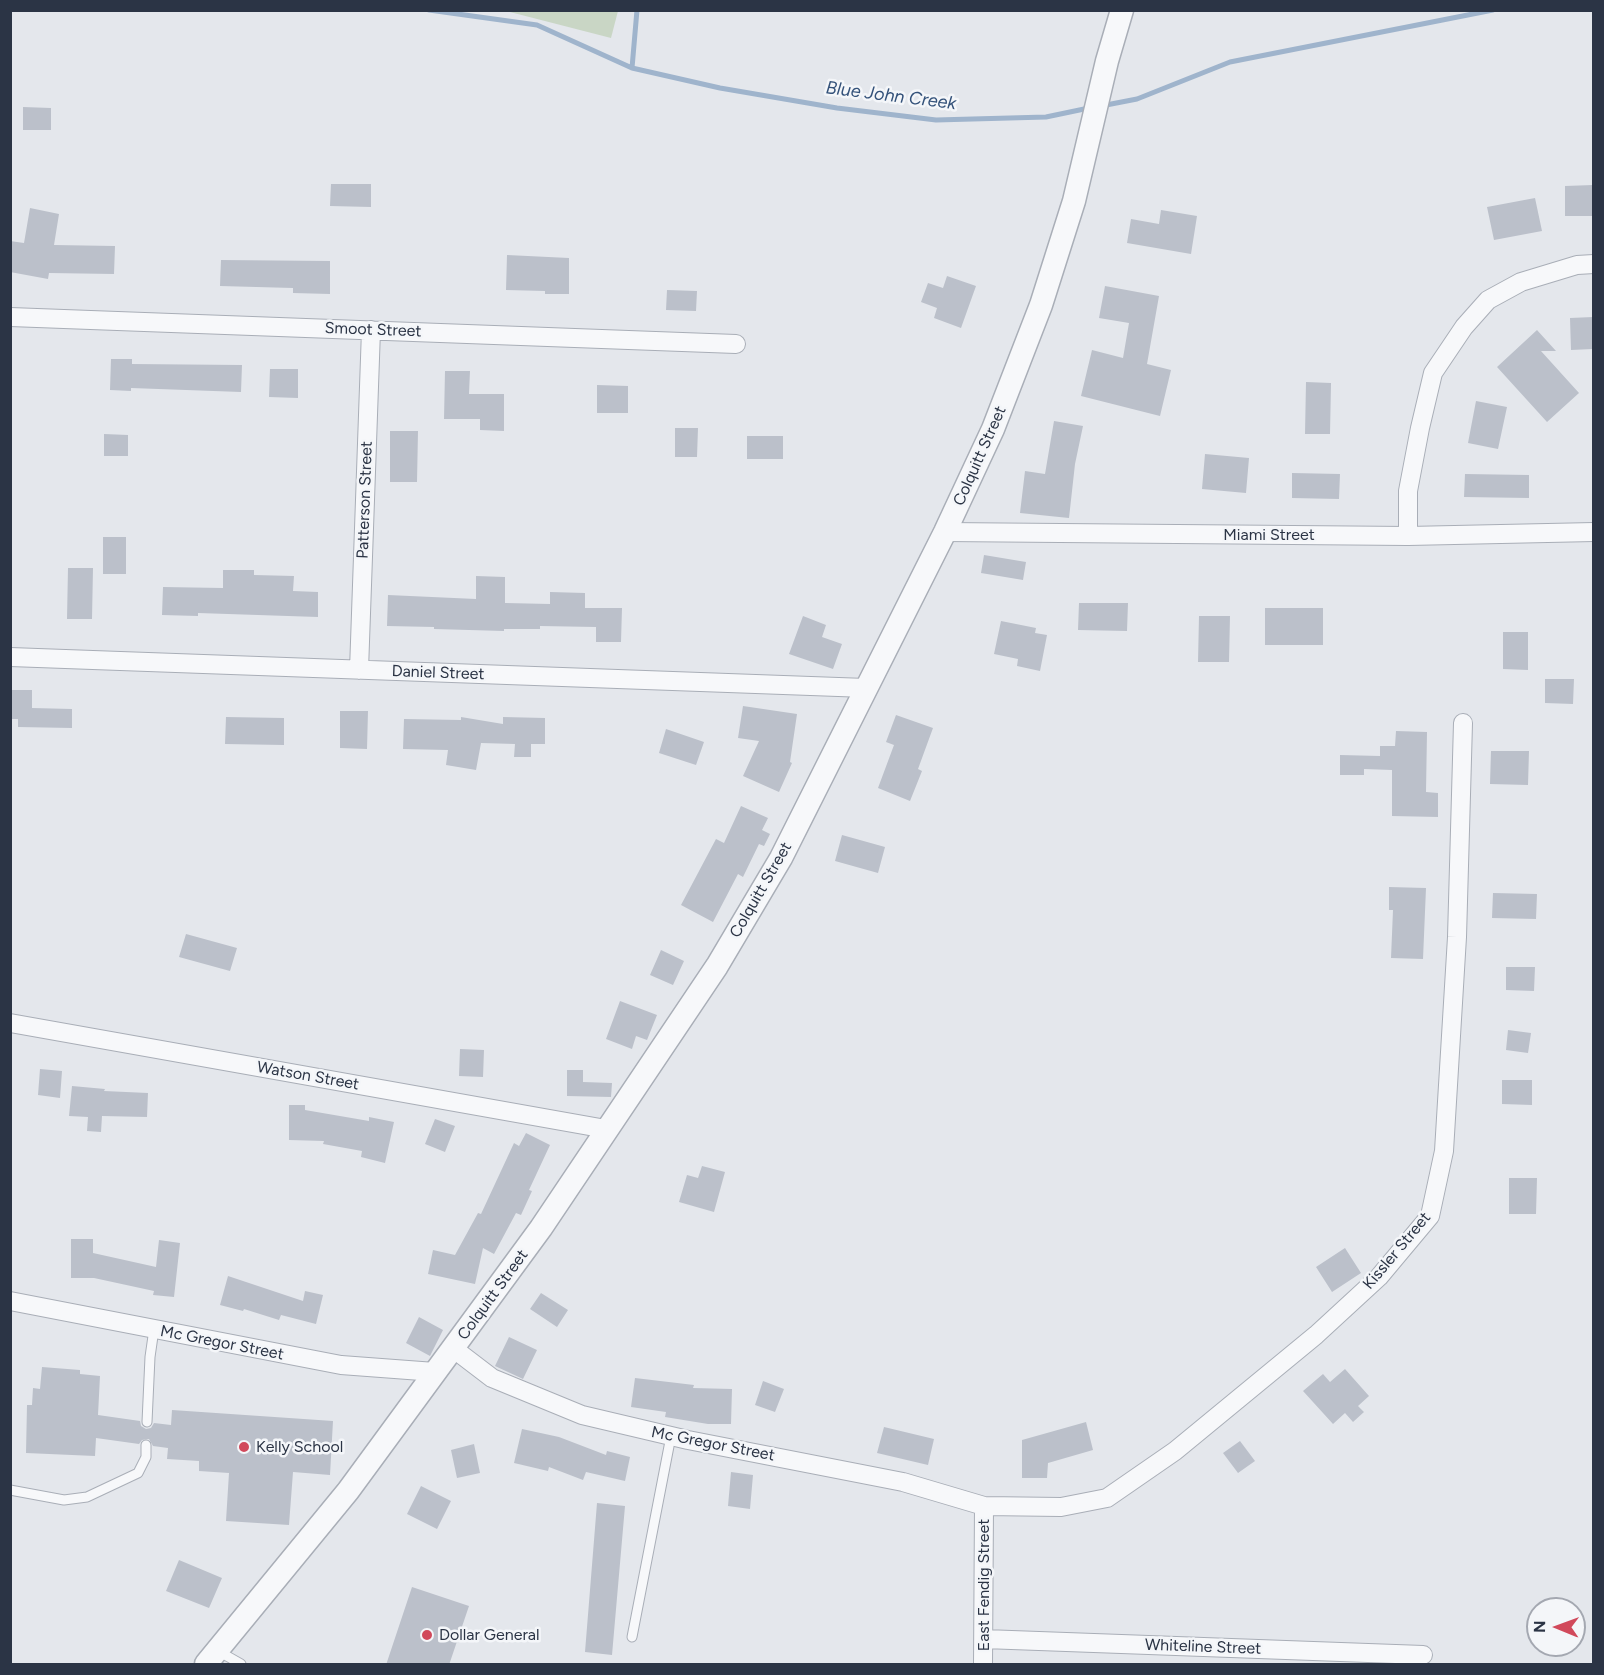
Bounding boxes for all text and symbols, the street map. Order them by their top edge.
water label: Blue John Creek [825,77,957,115]
street label: Smoot Street [324,319,422,341]
street label: Colquitt Street [949,403,1011,509]
street label: Patterson Street [353,441,377,559]
street label: Miami Street [1223,525,1315,545]
street label: Daniel Street [391,662,485,684]
street label: Colquitt Street [726,839,796,941]
street label: Watson Street [255,1058,361,1094]
street label: Kissler Street [1359,1209,1435,1293]
street label: Colquitt Street [454,1246,532,1344]
street label: Mc Gregor Street [159,1322,285,1364]
street label: Mc Gregor Street [650,1423,776,1465]
place label: Kelly School [256,1437,343,1457]
marker: Kelly School [237,1440,251,1454]
street label: East Fendig Street [974,1519,994,1651]
north arrow [1526,1597,1586,1657]
text: N [1530,1620,1549,1633]
place label: Dollar General [439,1625,539,1645]
marker: Dollar General [420,1628,434,1642]
street label: Whiteline Street [1145,1635,1261,1659]

